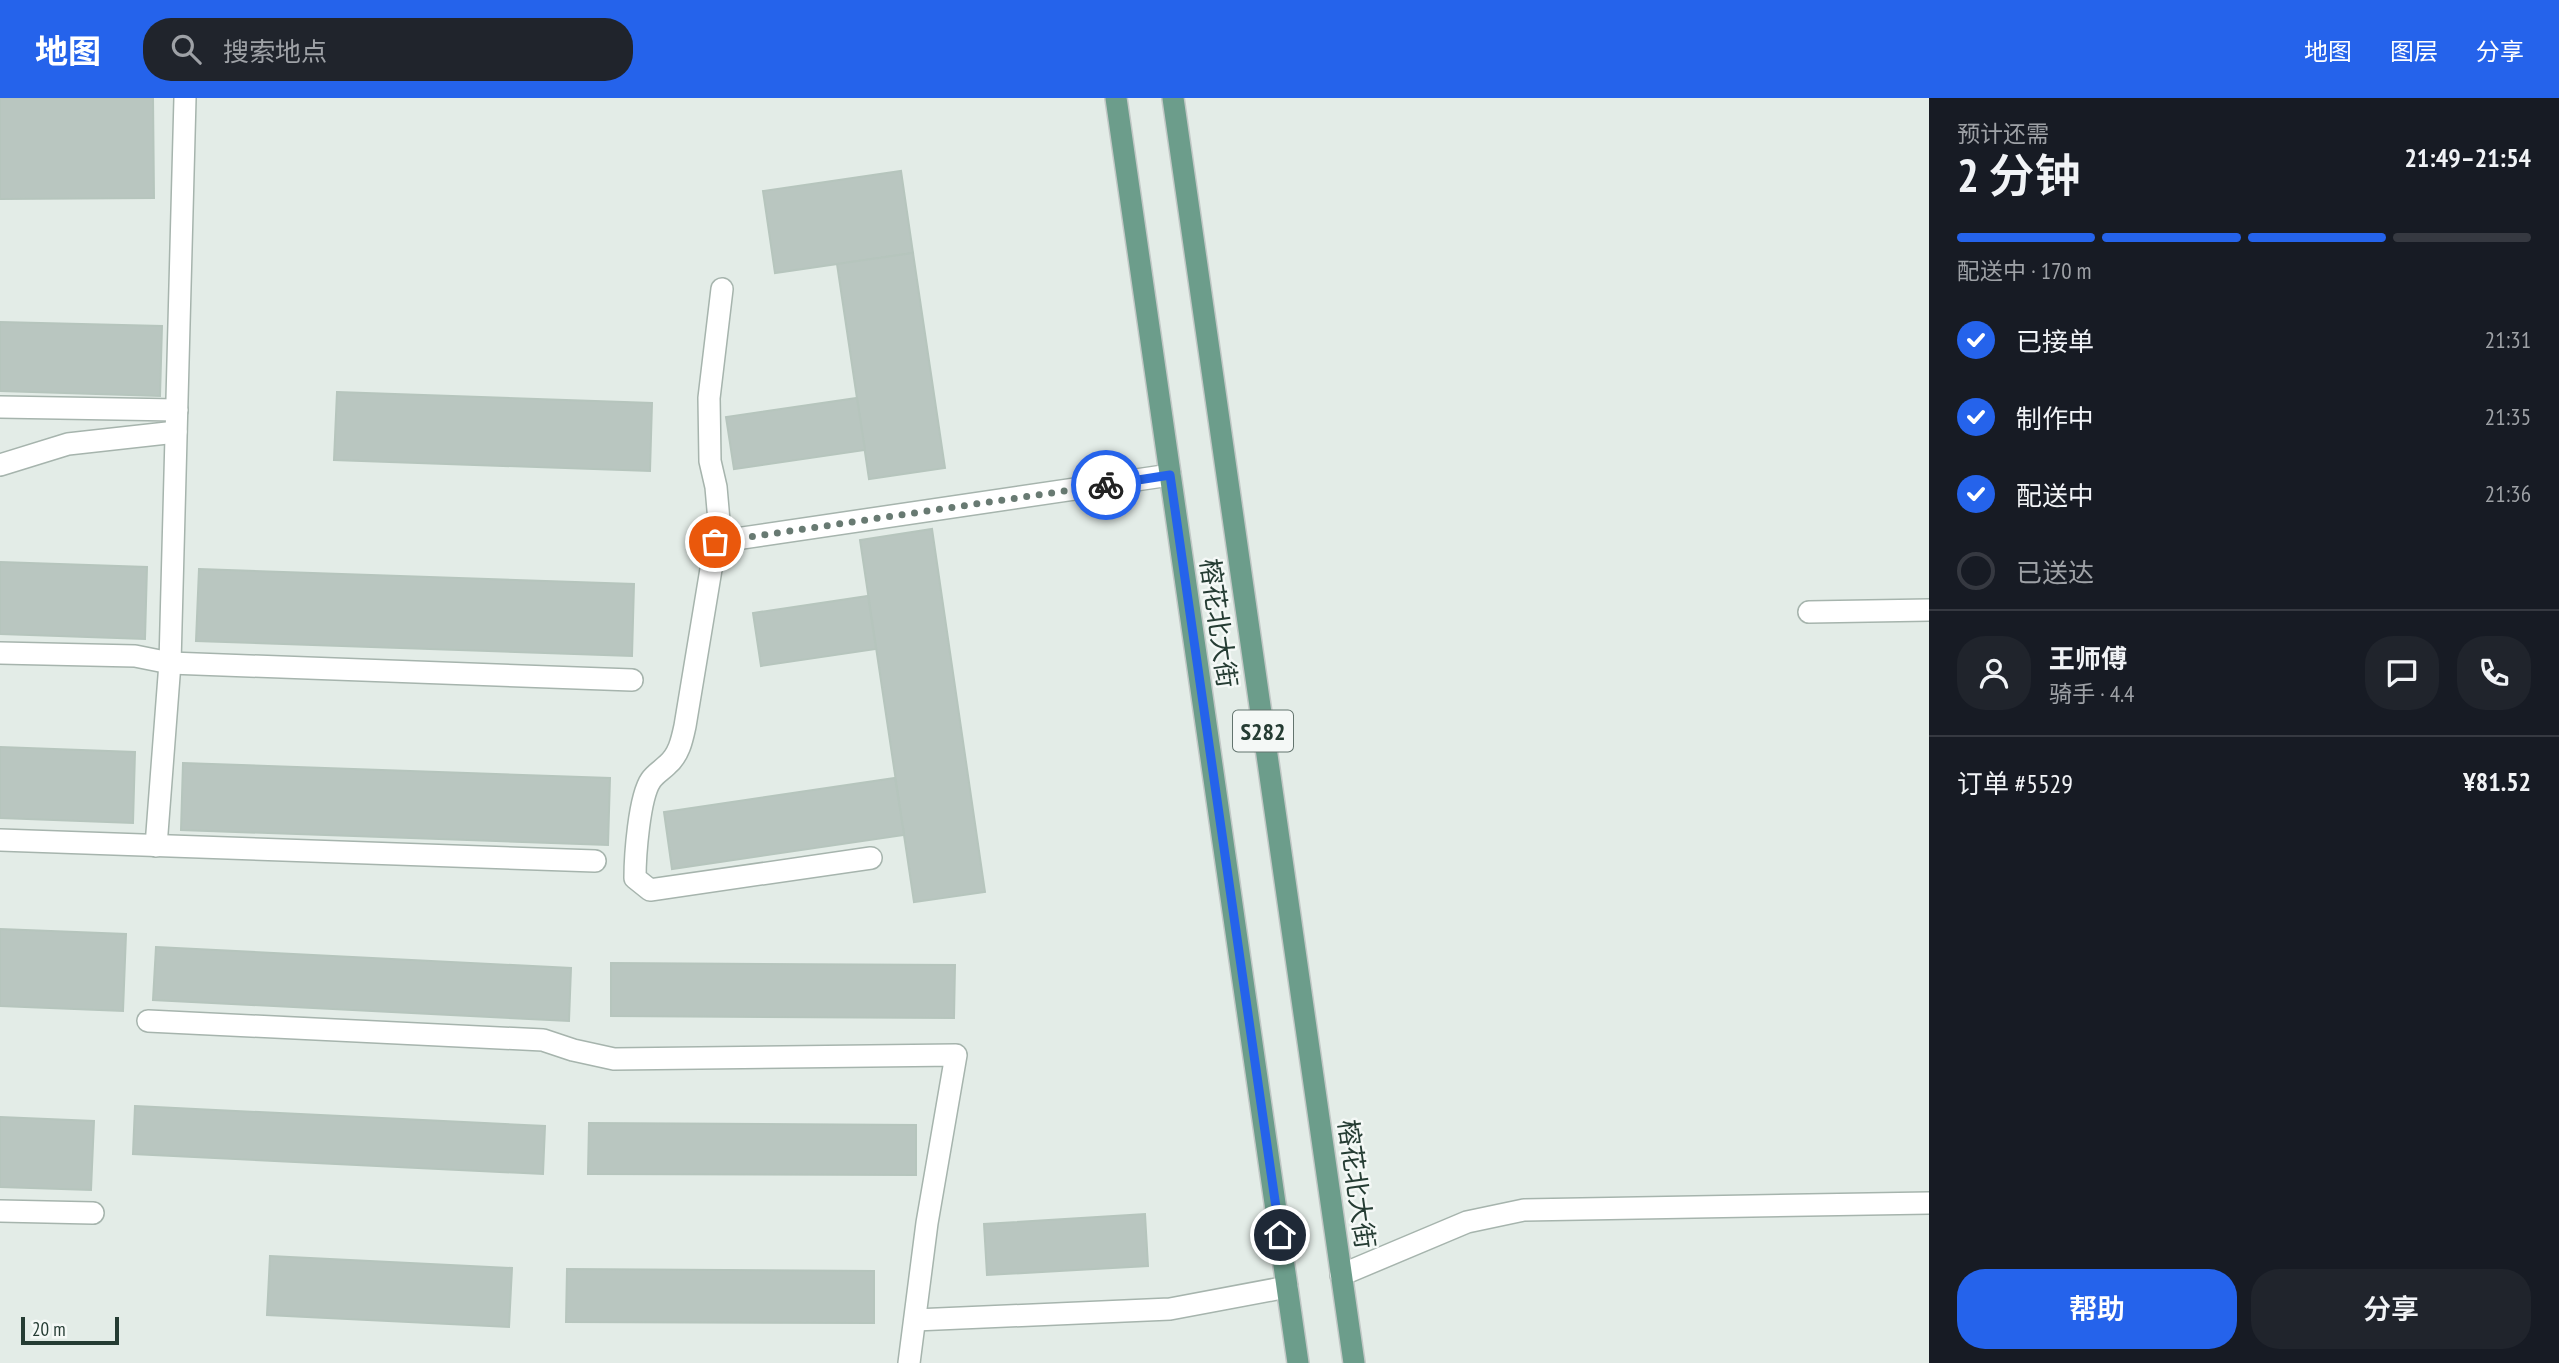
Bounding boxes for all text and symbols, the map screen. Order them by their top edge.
search box [143,18,633,81]
text: 地图 [35,29,101,72]
icon: search [167,30,205,68]
text: 搜索地点 [223,35,327,68]
text: 地图 [2304,36,2352,67]
text: 图层 [2390,36,2438,67]
text: 分享 [2476,36,2524,67]
text: 预计还需 [1957,119,2049,148]
text: 21:49–21:54 [2404,141,2531,174]
text: 2 分钟 [1957,145,2080,205]
text: 配送中 · 170 m [1957,256,2092,285]
icon: check [1957,321,1995,359]
text: 已接单 [2016,325,2094,358]
text: 21:31 [2485,325,2531,354]
icon: check [1957,398,1995,436]
text: 制作中 [2016,402,2094,435]
text: 21:35 [2485,402,2531,431]
courier [1071,450,1141,520]
icon: bike [1087,466,1125,504]
icon: check [1957,475,1995,513]
text: 配送中 [2016,479,2094,512]
text: 21:36 [2485,479,2531,508]
pin [685,512,745,572]
icon: bag [696,523,734,561]
street label: 榕花北大街 [1194,556,1244,690]
text: 已送达 [2016,556,2094,589]
button: person [1957,636,2031,710]
button: chat [2365,636,2439,710]
button: phone [2457,636,2531,710]
text: 王师傅 [2049,642,2127,675]
text: 骑手 · 4.4 [2049,679,2134,708]
road number: S282 [1233,710,1293,752]
text: ¥81.52 [2463,765,2531,798]
text: 订单 #5529 [1957,767,2073,800]
street label: 榕花北大街 [1332,1117,1382,1251]
pin [1250,1205,1310,1265]
icon: home [1261,1216,1299,1254]
button: 帮助 [1957,1269,2237,1349]
button: 分享 [2251,1269,2531,1349]
scale bar [21,1314,119,1346]
text: 20 m [32,1317,66,1341]

